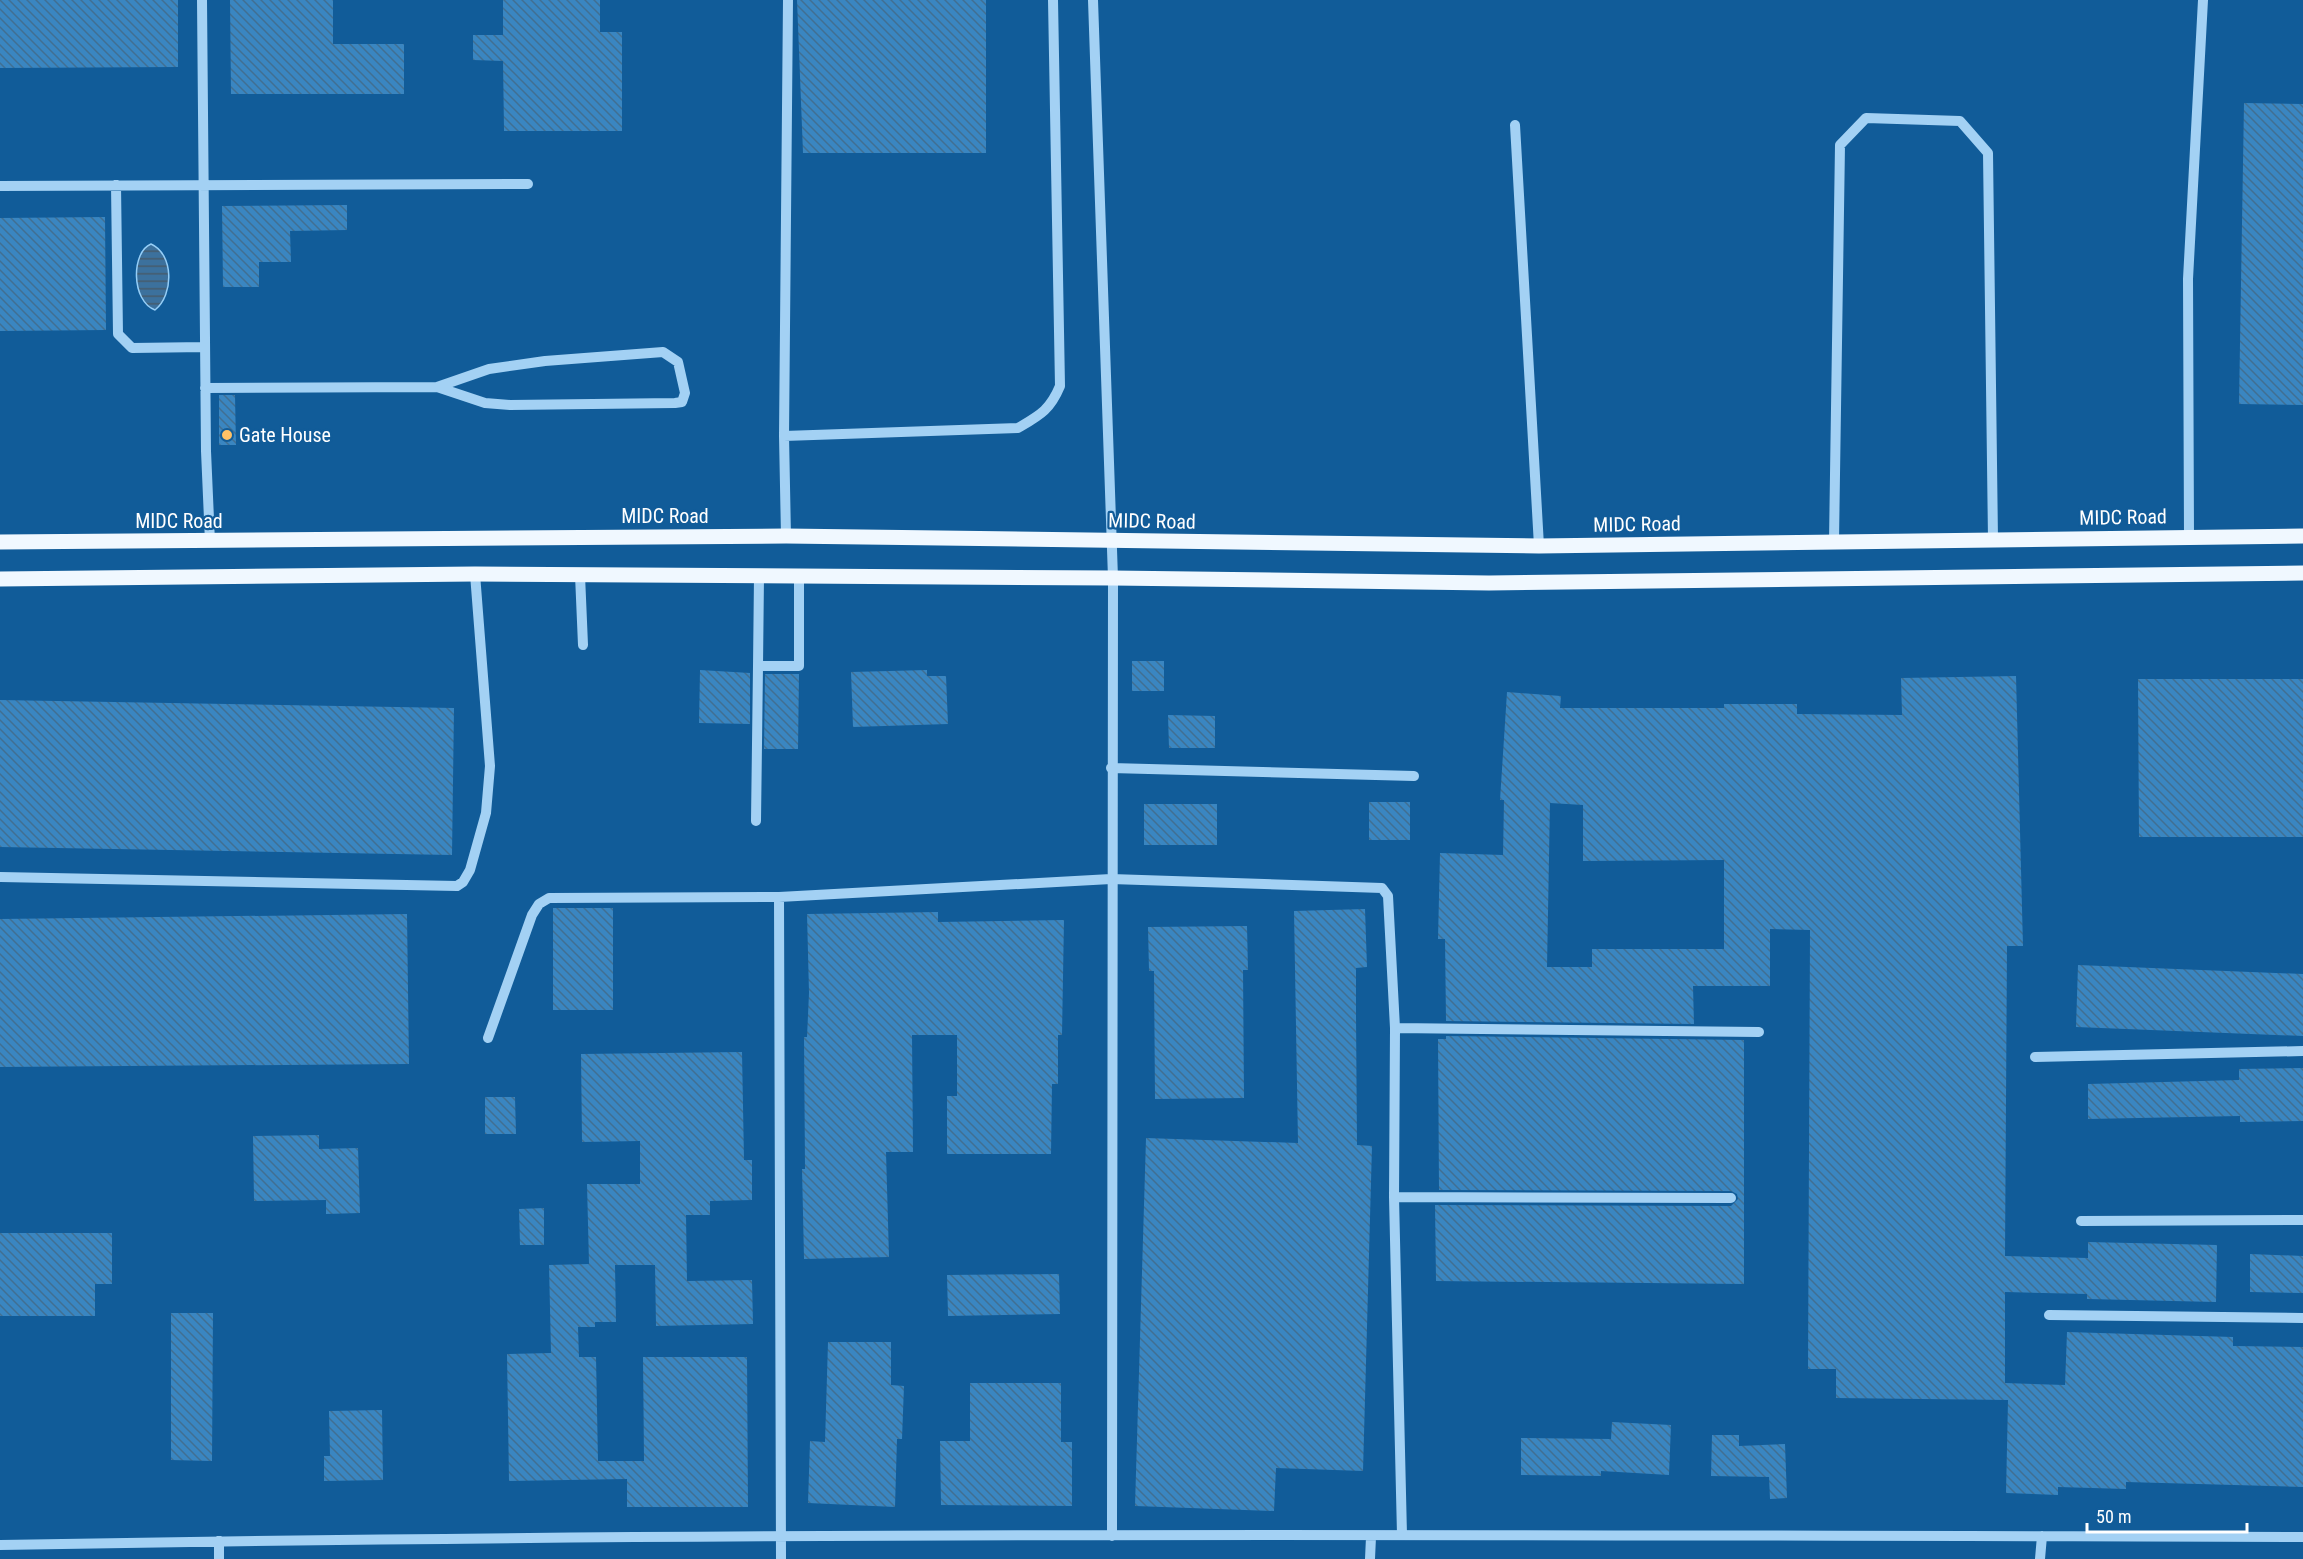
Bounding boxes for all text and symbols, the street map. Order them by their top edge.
place label: Gate House [239,423,331,447]
marker: Gate House [220,428,234,442]
street label: MIDC Road [621,504,709,528]
street label: MIDC Road [2079,504,2167,530]
street label: MIDC Road [1108,508,1196,534]
street label: MIDC Road [135,509,223,533]
street label: MIDC Road [1593,511,1681,537]
scale bar [2087,1496,2248,1534]
text: 50 m [2096,1506,2131,1527]

